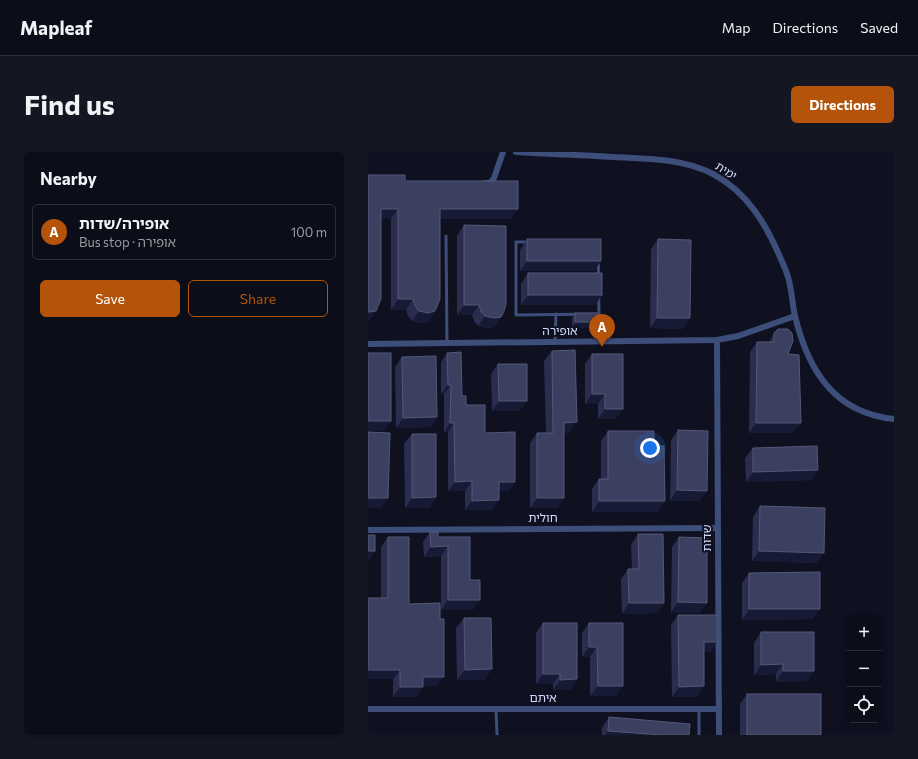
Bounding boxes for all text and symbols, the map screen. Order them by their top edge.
text: Mapleaf [20,16,92,39]
text: Map [722,19,751,36]
text: Directions [773,19,838,36]
text: Saved [860,19,898,36]
button: Directions [791,86,894,123]
text: Find us [24,87,115,121]
street label: ימית [713,158,740,182]
text: Nearby [40,168,97,189]
text: אופירה/שדות [79,214,169,232]
text: A [49,224,59,240]
text: 100 m [291,224,327,240]
text: Bus stop · אופירה [79,234,176,250]
button: Save [40,280,180,317]
button: Share [188,280,328,317]
pin: A [589,314,615,347]
street label: אופירה [542,323,578,337]
your location [640,438,660,458]
street label: חולית [528,510,558,524]
street label: שדות [699,524,713,552]
map controls [846,615,882,723]
button: + [846,615,882,651]
button: − [846,651,882,687]
button: locate [846,687,882,723]
street label: איתם [529,690,557,704]

